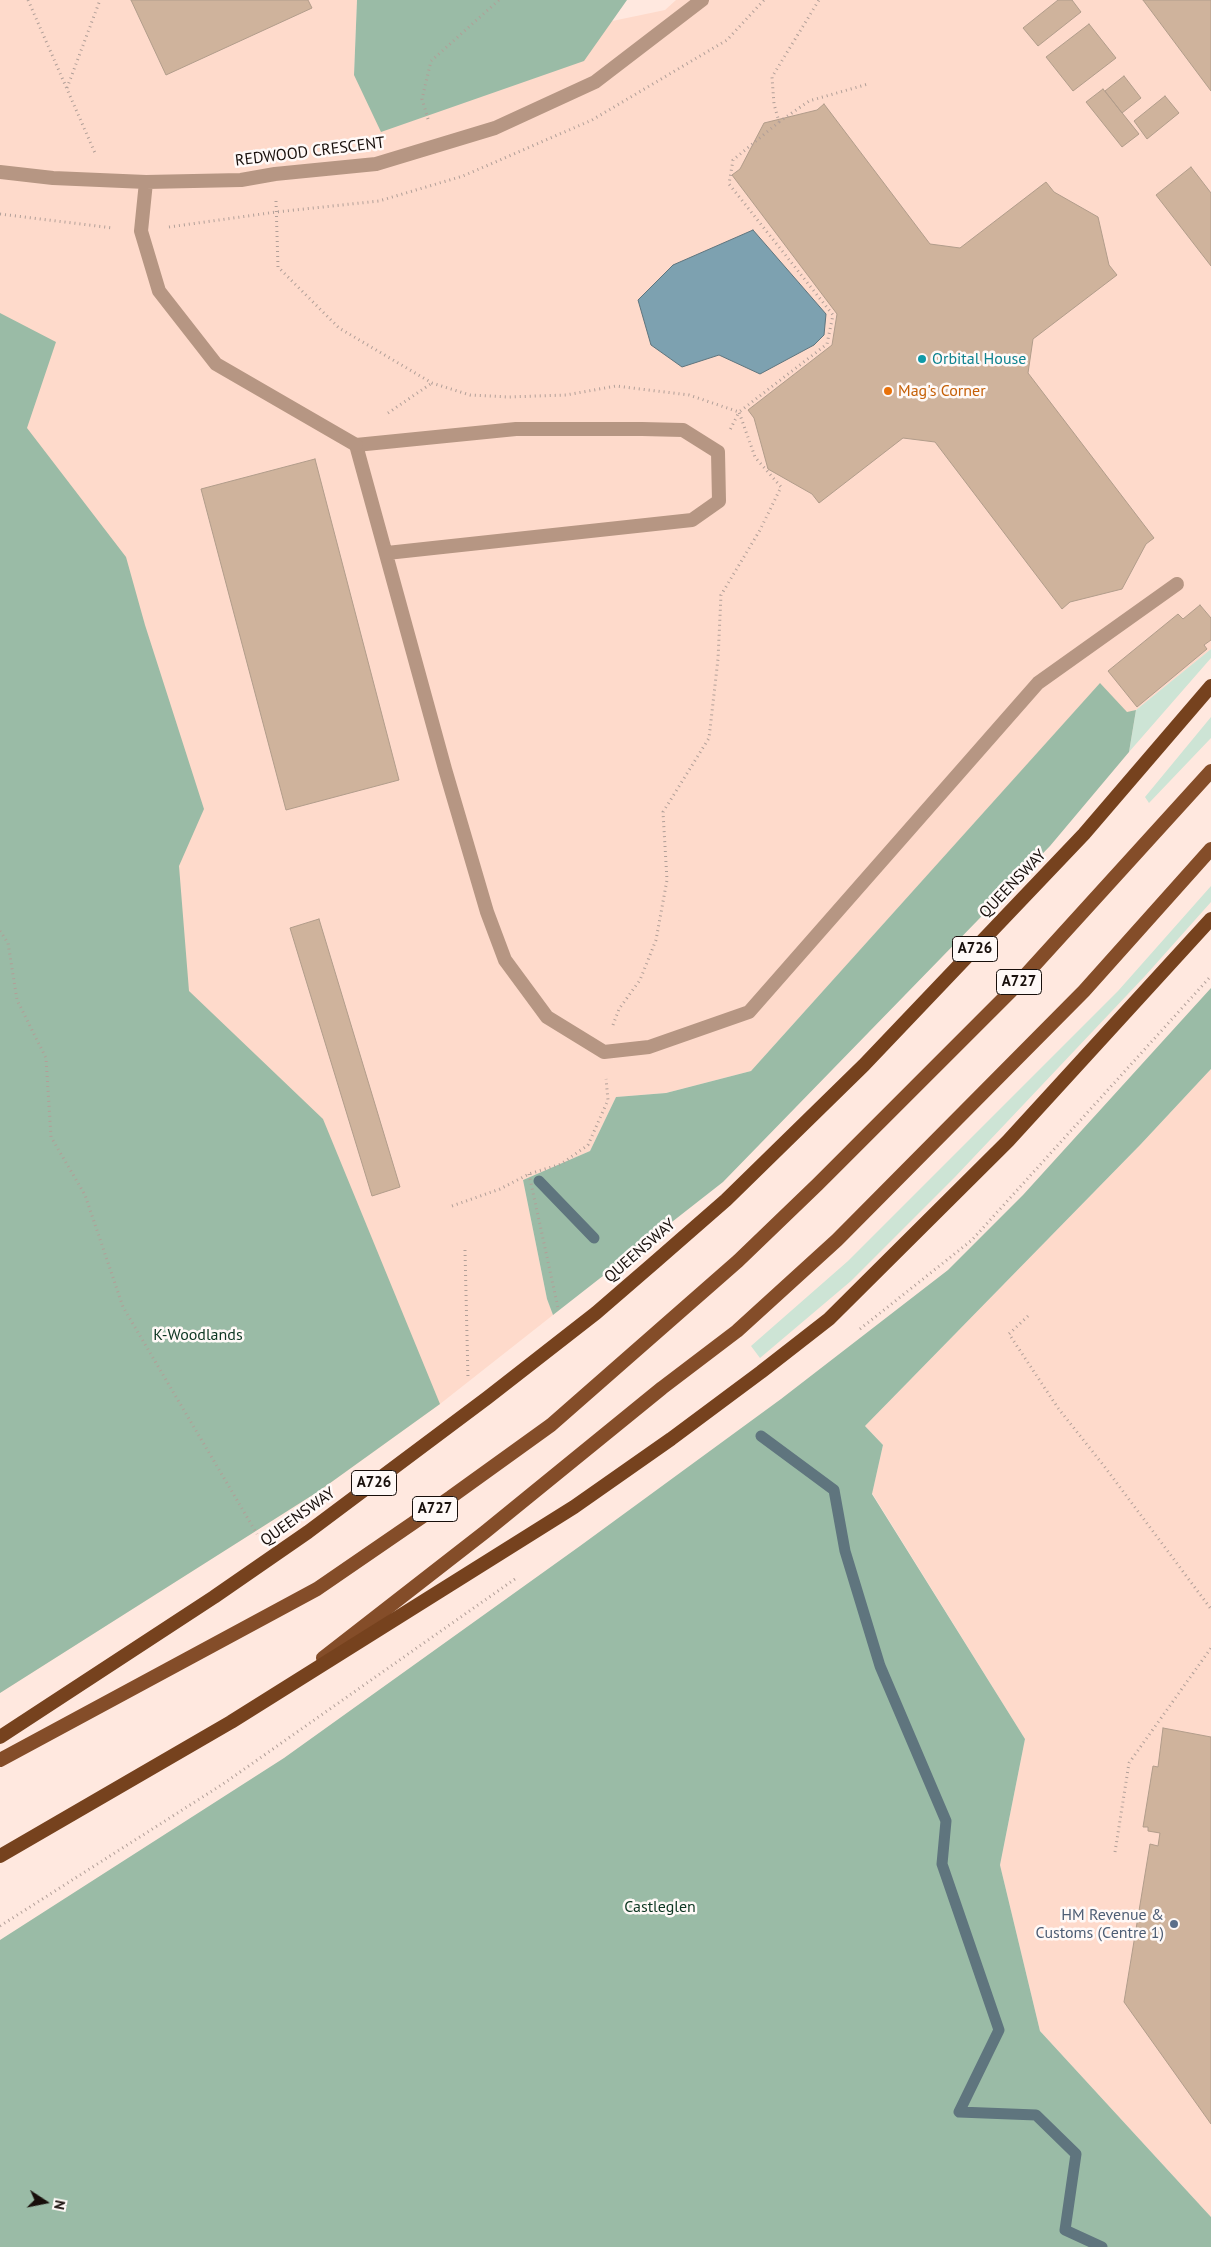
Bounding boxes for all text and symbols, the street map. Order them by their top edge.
street label: REDWOOD CRESCENT [234,133,386,171]
place label: Orbital House [932,349,1026,369]
marker: Orbital House [916,353,928,365]
place label: Mag's Corner [898,381,986,401]
marker: Mag's Corner [882,385,894,397]
street label: QUEENSWAY [976,846,1050,922]
road number: A726 [952,936,998,962]
road number: A727 [996,970,1042,994]
street label: QUEENSWAY [601,1215,679,1287]
park label: K-Woodlands [153,1325,243,1345]
road number: A726 [352,1470,396,1496]
street label: QUEENSWAY [257,1483,339,1551]
road number: A727 [412,1496,458,1522]
park label: Castleglen [624,1897,696,1917]
place label: HM Revenue & Customs (Centre 1) [1036,1905,1164,1943]
marker: HM Revenue & Customs (Centre 1) [1168,1918,1180,1930]
north arrow [20,2177,70,2227]
text: N [50,2199,69,2211]

